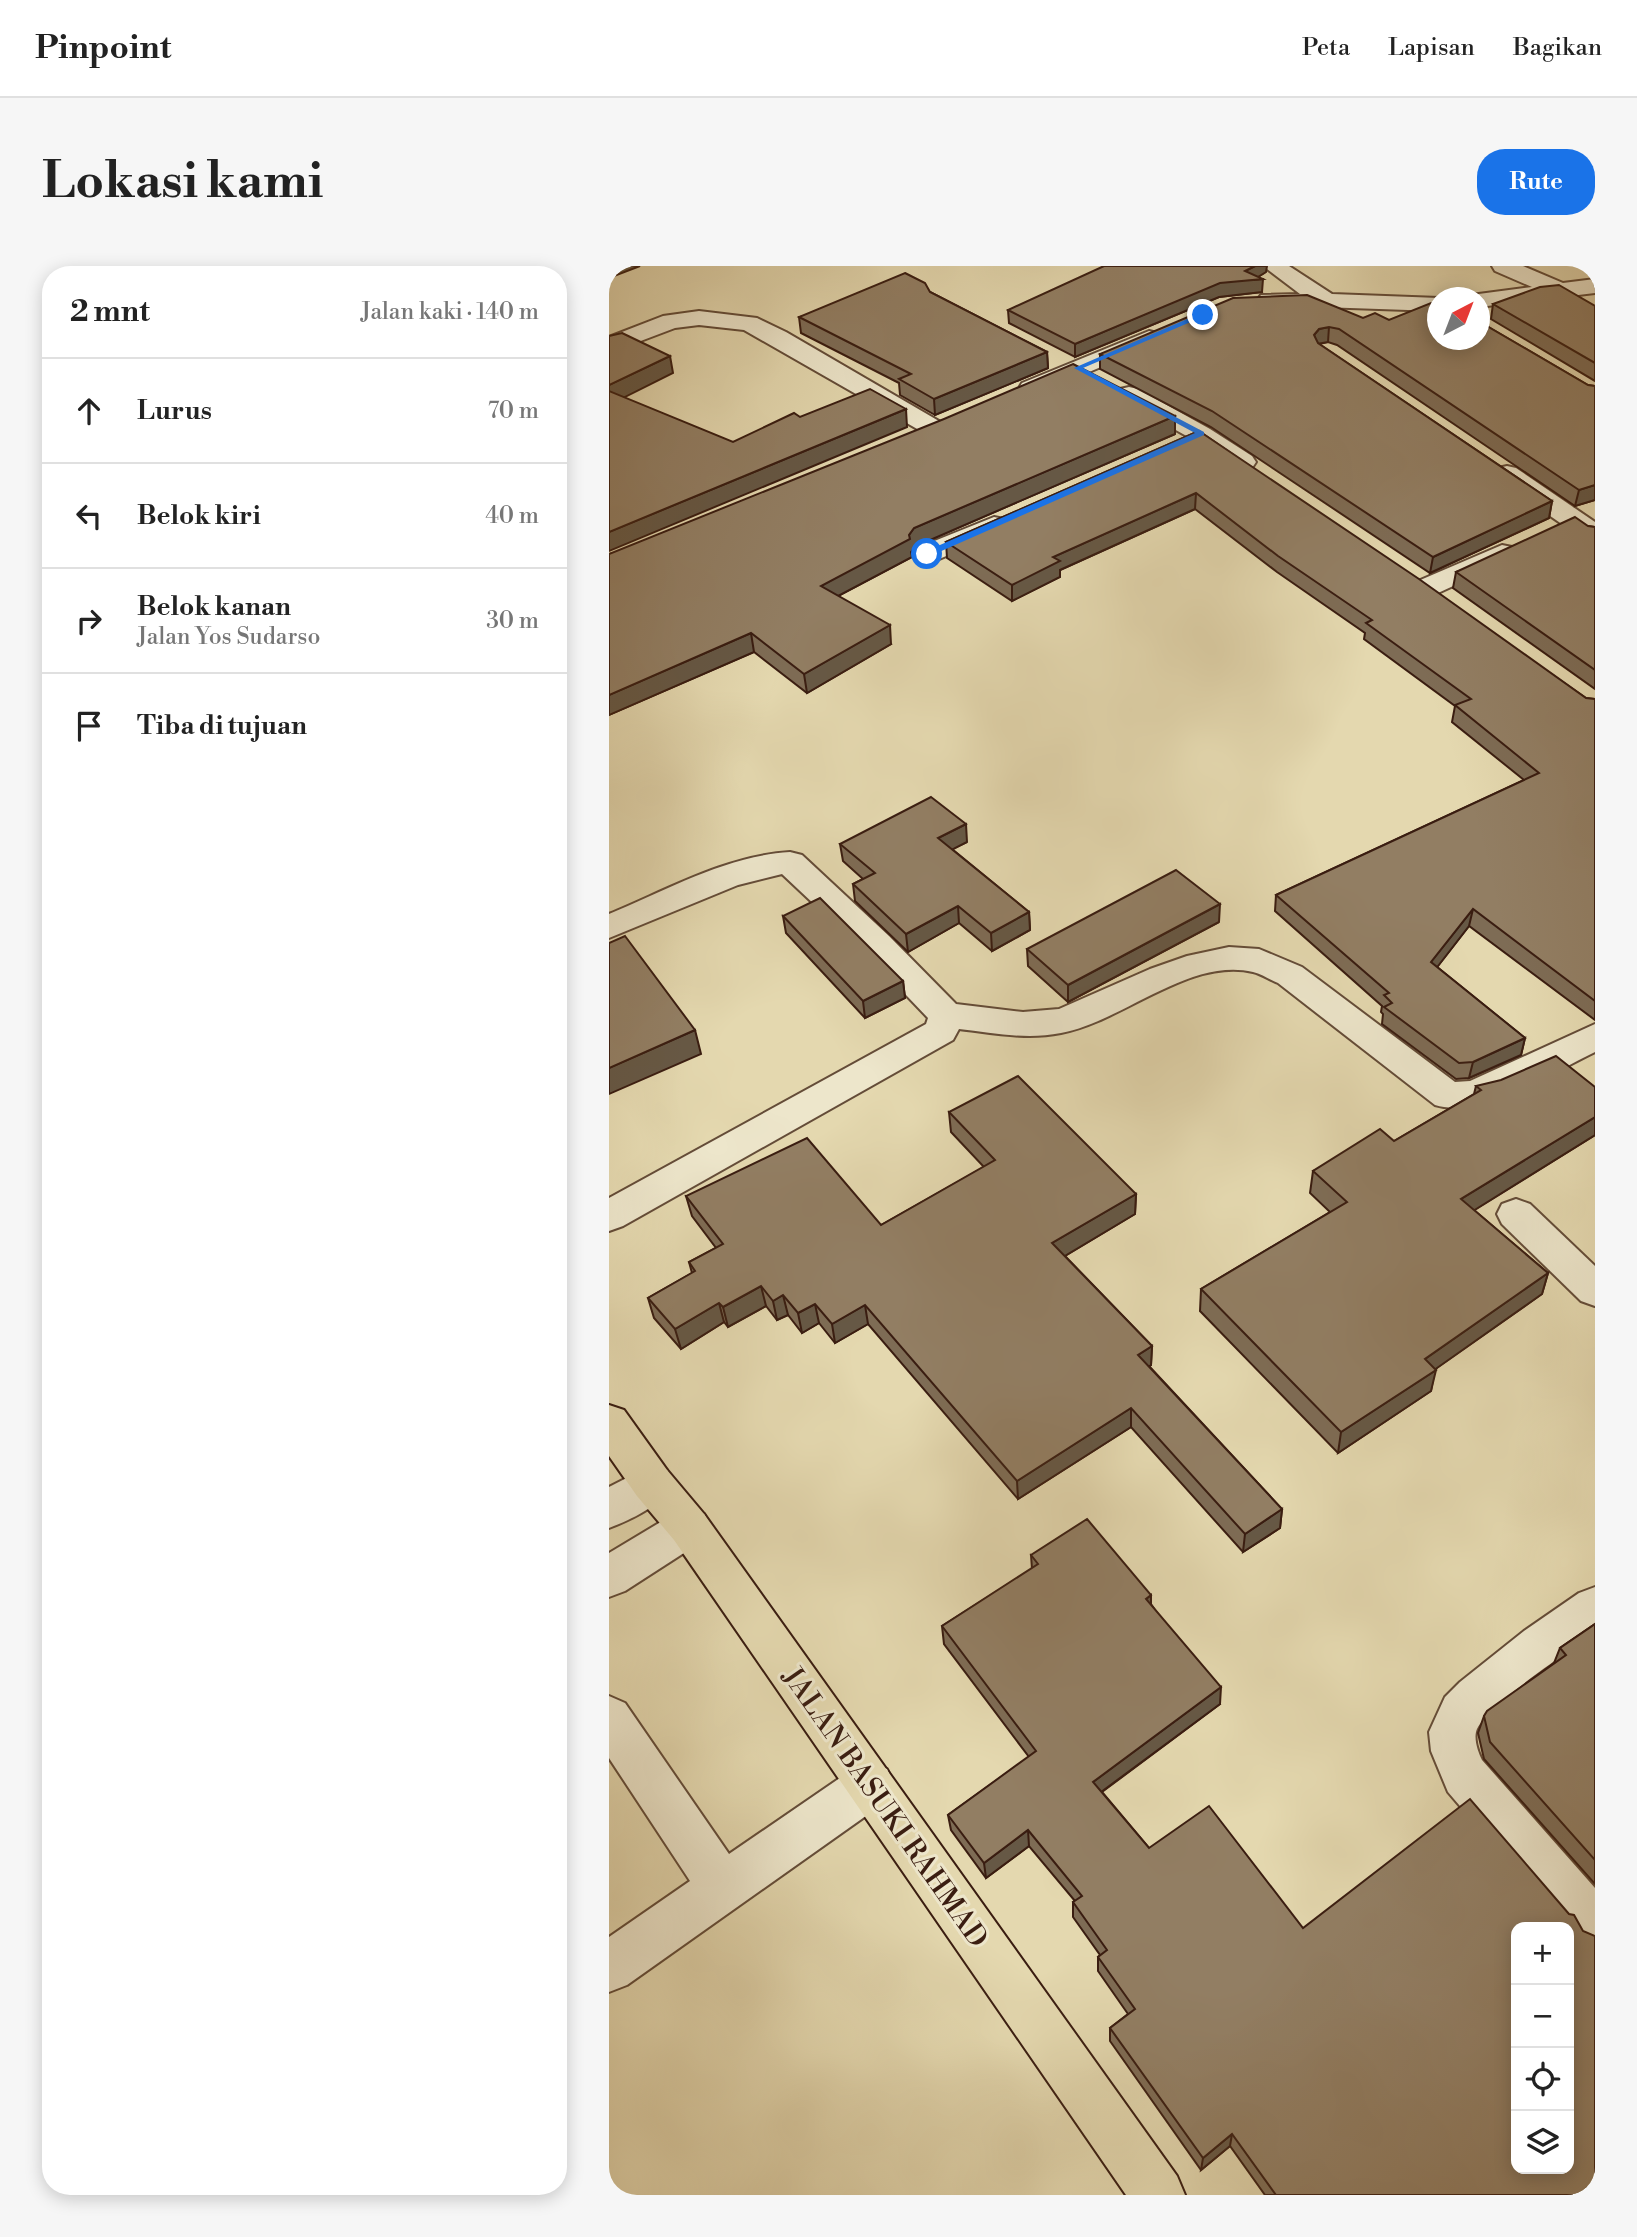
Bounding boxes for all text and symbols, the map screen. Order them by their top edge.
text: Pinpoint [35,28,172,69]
text: Peta [1302,33,1350,63]
text: Lapisan [1388,33,1475,63]
text: Bagikan [1513,33,1602,63]
button: Rute [1477,149,1595,215]
text: Lokasi kami [42,152,324,213]
north arrow [1427,287,1490,350]
text: 2 mnt [70,293,150,331]
text: Jalan kaki · 140 m [361,298,539,326]
route end [1187,299,1218,330]
icon: ahead [70,392,108,430]
text: Lurus [137,395,212,427]
text: 70 m [488,397,539,425]
icon: left [70,497,108,535]
text: Belok kiri [137,500,261,532]
text: 40 m [485,502,539,530]
route start [911,538,942,569]
text: Belok kanan [137,591,291,623]
icon: right [70,602,108,640]
text: 30 m [486,607,539,635]
text: Jalan Yos Sudarso [137,623,320,651]
icon: arrive [70,707,108,745]
text: Tiba di tujuan [137,710,307,742]
street label: JALAN BASUKI RAHMAD [774,1660,995,1955]
map controls [1511,1922,1574,2174]
button: + [1511,1922,1574,1985]
button: − [1511,1985,1574,2048]
button: locate [1511,2048,1574,2111]
button: layers [1511,2111,1574,2174]

